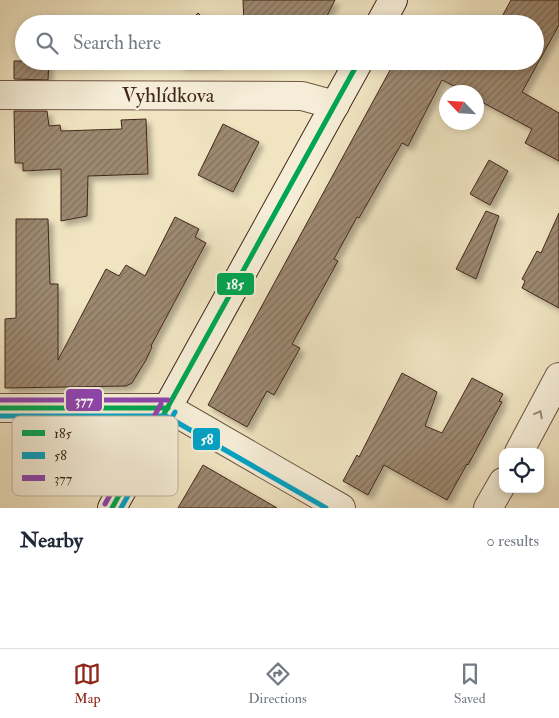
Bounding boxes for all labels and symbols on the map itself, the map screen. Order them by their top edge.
street label: Vyhlídkova [122,82,215,109]
north arrow [439,85,484,130]
line badge: 185 [216,272,255,296]
text: 185 [226,276,245,293]
line badge: 377 [65,388,103,412]
text: 377 [75,392,94,409]
one-way arrow [533,411,543,420]
legend [12,416,178,496]
text: 185 [54,425,73,442]
line badge: 58 [192,427,221,451]
text: 58 [201,431,214,448]
text: 58 [54,447,67,464]
text: 377 [54,470,73,487]

